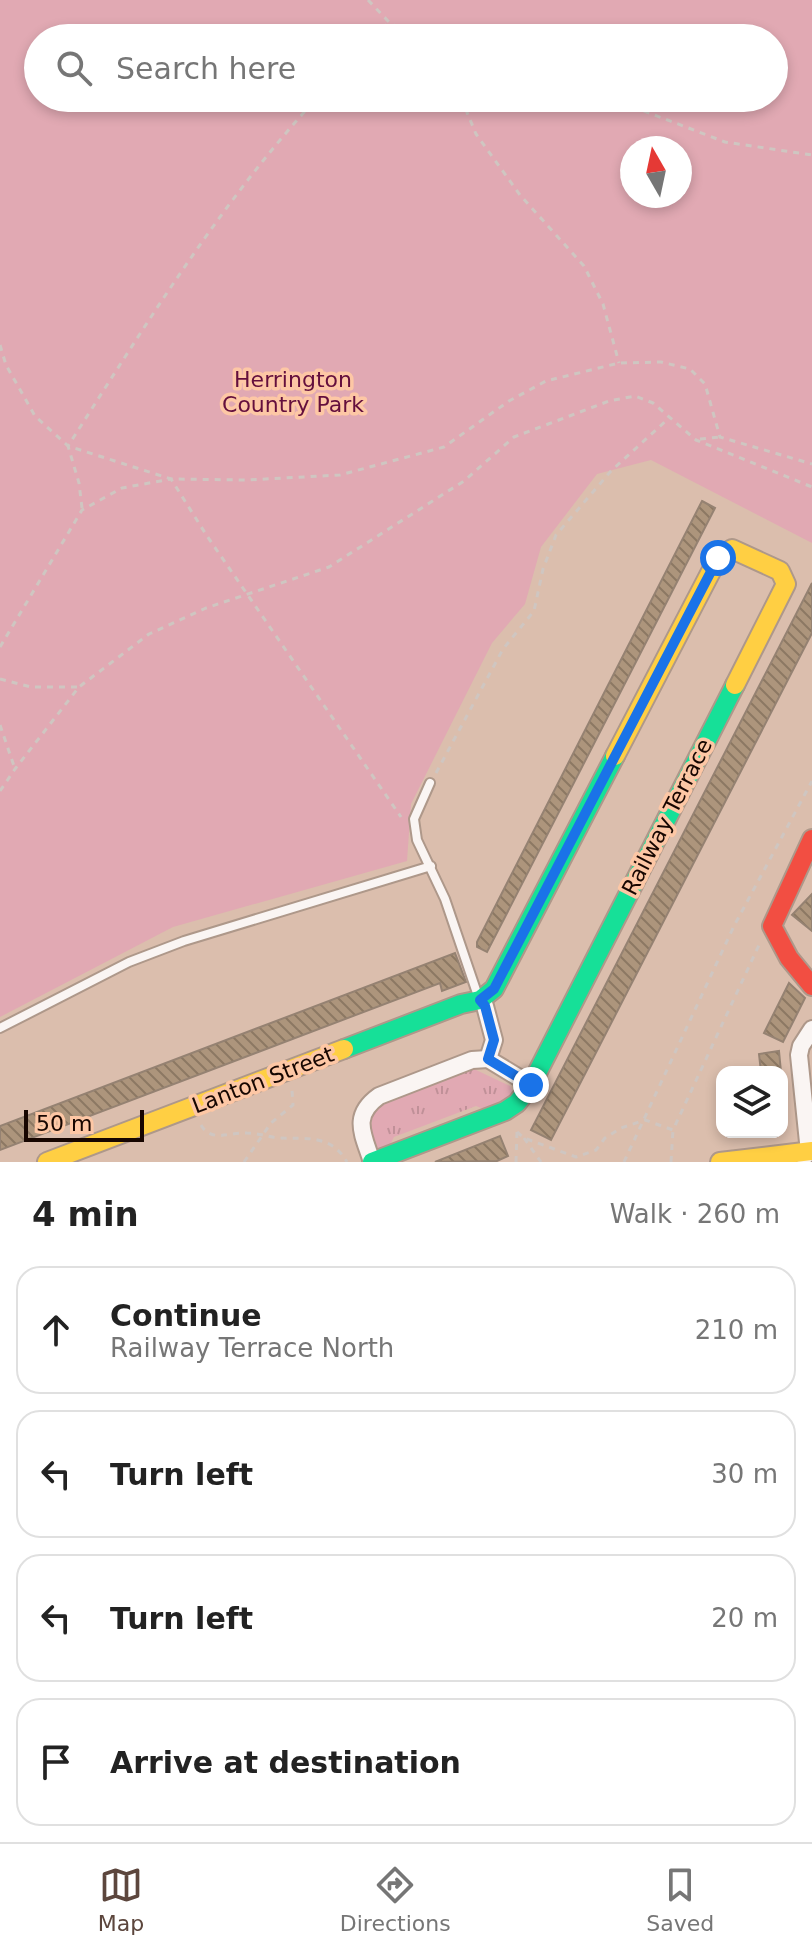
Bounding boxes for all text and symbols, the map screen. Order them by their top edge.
search box [24,24,788,112]
icon: search [52,46,96,90]
text: Search here [116,51,296,86]
north arrow [620,136,692,208]
park label: Herrington Country Park [222,367,364,417]
route start [700,540,736,576]
street label: Railway Terrace [617,735,717,899]
street label: Lanton Street [189,1041,338,1118]
map controls [716,1066,788,1138]
button: layers [716,1066,788,1138]
route end [513,1067,549,1103]
scale bar [24,1106,144,1142]
text: 50 m [36,1111,92,1136]
text: 4 min [32,1194,139,1234]
text: Walk · 260 m [610,1199,780,1229]
text: Continue [110,1298,262,1333]
icon: ahead [34,1308,78,1352]
text: 210 m [695,1315,778,1345]
text: Railway Terrace North [110,1333,394,1363]
icon: left [34,1452,78,1496]
text: Turn left [110,1457,253,1492]
text: 30 m [711,1459,778,1489]
icon: left [34,1596,78,1640]
text: Turn left [110,1601,253,1636]
text: 20 m [711,1603,778,1633]
icon: arrive [34,1740,78,1784]
text: Arrive at destination [110,1745,461,1780]
tab: Map [98,1863,144,1936]
tab: Directions [340,1863,451,1936]
tab: Saved [646,1863,714,1936]

